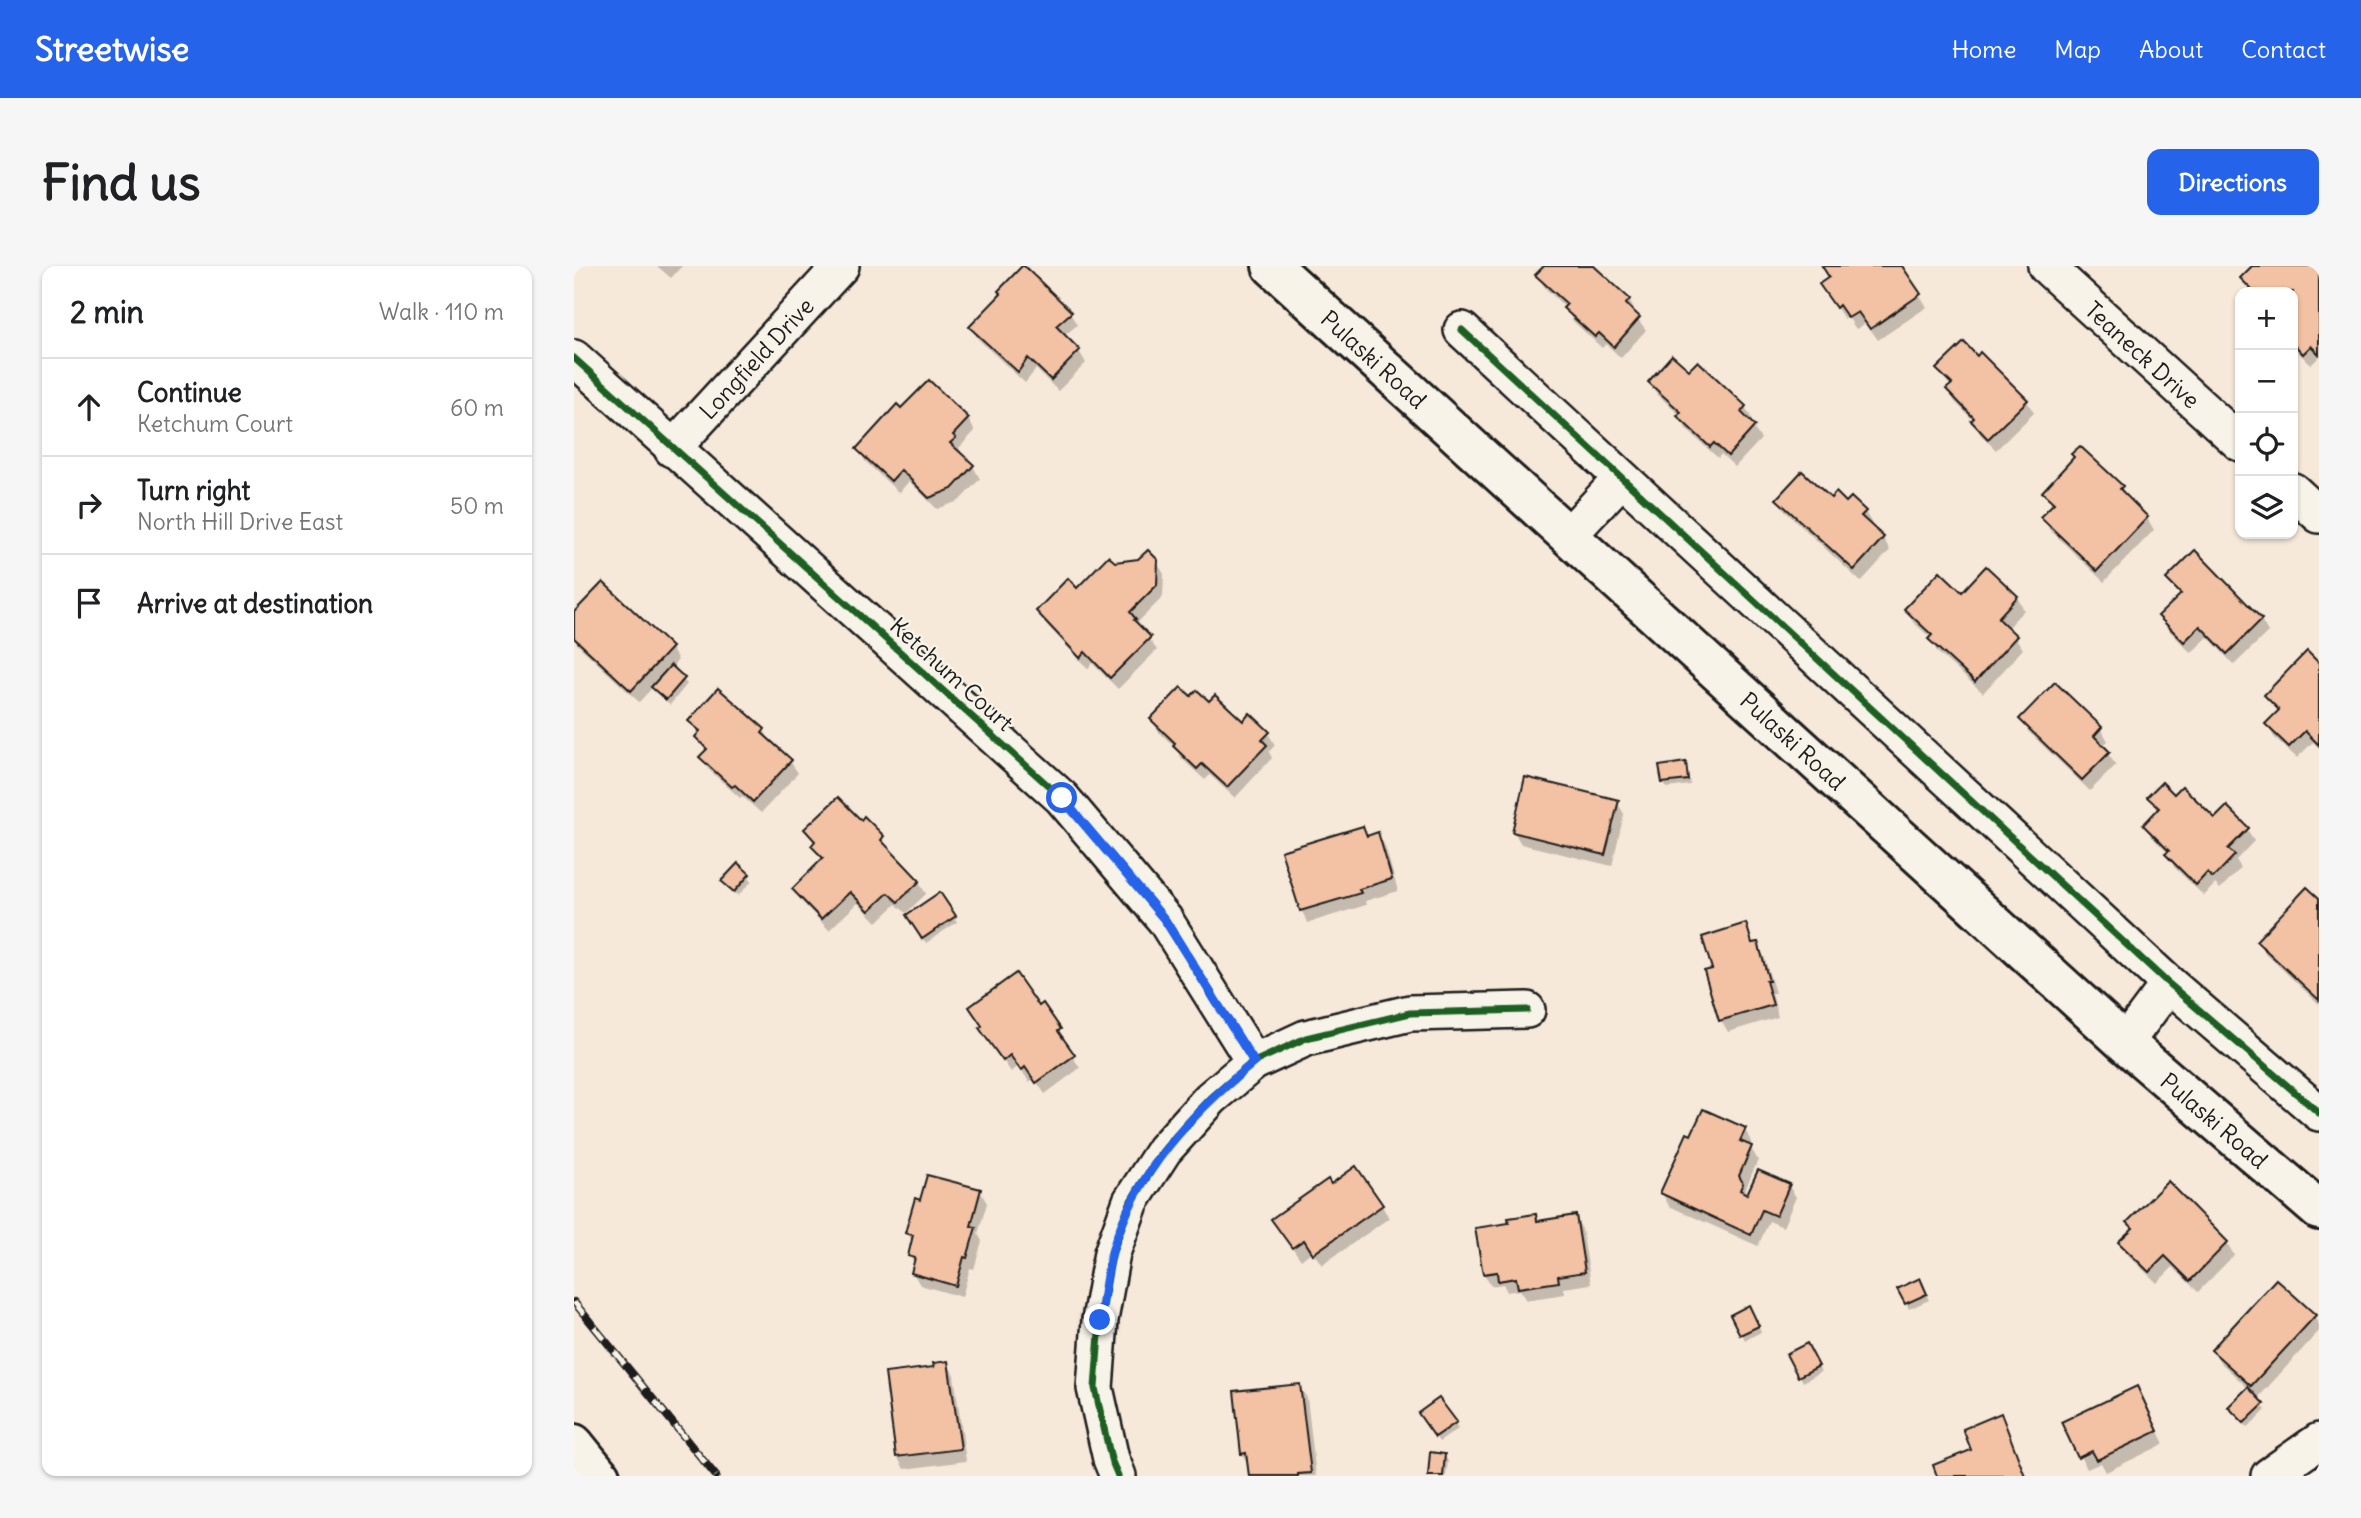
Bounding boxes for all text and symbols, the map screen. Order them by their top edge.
text: Streetwise [35,28,189,70]
text: Home [1952,34,2016,64]
text: Map [2054,34,2101,64]
text: About [2139,34,2203,64]
text: Contact [2241,34,2326,64]
button: Directions [2147,149,2319,215]
text: Find us [42,152,200,213]
map controls [2235,287,2298,539]
button: + [2235,287,2298,350]
street label: Longfield Drive [693,291,819,425]
text: 2 min [70,293,144,331]
street label: Teaneck Drive [2079,295,2206,414]
text: Walk · 110 m [379,297,504,326]
street label: Pulaski Road [1315,304,1433,414]
button: − [2235,350,2298,413]
text: Continue [137,376,242,409]
icon: ahead [70,388,108,426]
text: 60 m [450,393,504,422]
text: Ketchum Court [137,409,293,438]
button: locate [2235,413,2298,476]
text: Turn right [137,474,250,507]
button: layers [2235,476,2298,539]
icon: right [70,486,108,524]
text: 50 m [450,491,504,520]
text: North Hill Drive East [137,507,343,536]
icon: arrive [70,584,108,622]
text: Arrive at destination [137,587,373,620]
street label: Ketchum Court [884,611,1020,737]
street label: Pulaski Road [1734,685,1852,796]
route start [1046,782,1077,813]
street label: Pulaski Road [2155,1066,2274,1174]
route end [1084,1304,1115,1335]

